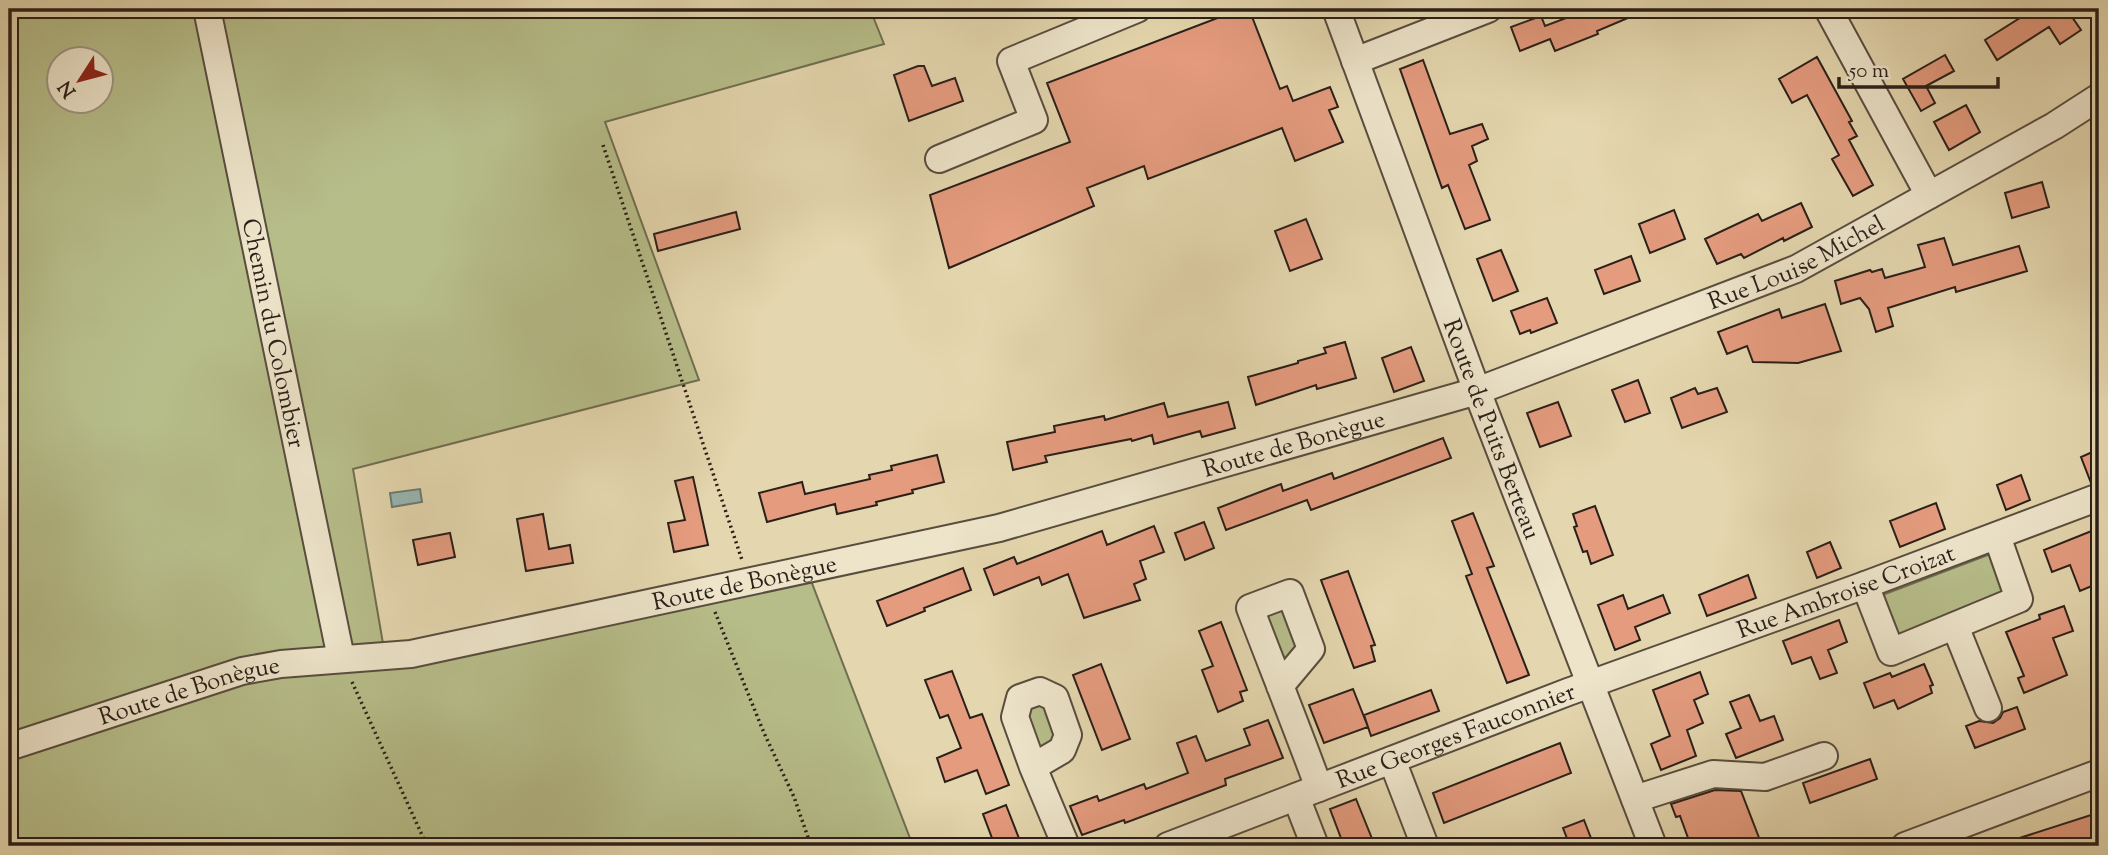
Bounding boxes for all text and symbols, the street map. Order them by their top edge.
north arrow [46,46,116,116]
scale bar [1839,46,1998,90]
text: 50 m [1848,57,1889,87]
text: N [53,74,84,103]
street label: Rue Louise Michel [1704,208,1892,320]
street label: Chemin du Colombier [232,216,312,451]
street label: Route de Puits Berteau [1433,315,1548,545]
street label: Route de Bonègue [1199,403,1389,488]
street label: Rue Ambroise Croizat [1733,538,1960,649]
street label: Route de Bonègue [649,548,840,621]
street label: Route de Bonègue [95,650,283,736]
street label: Rue Georges Fauconnier [1332,676,1580,799]

